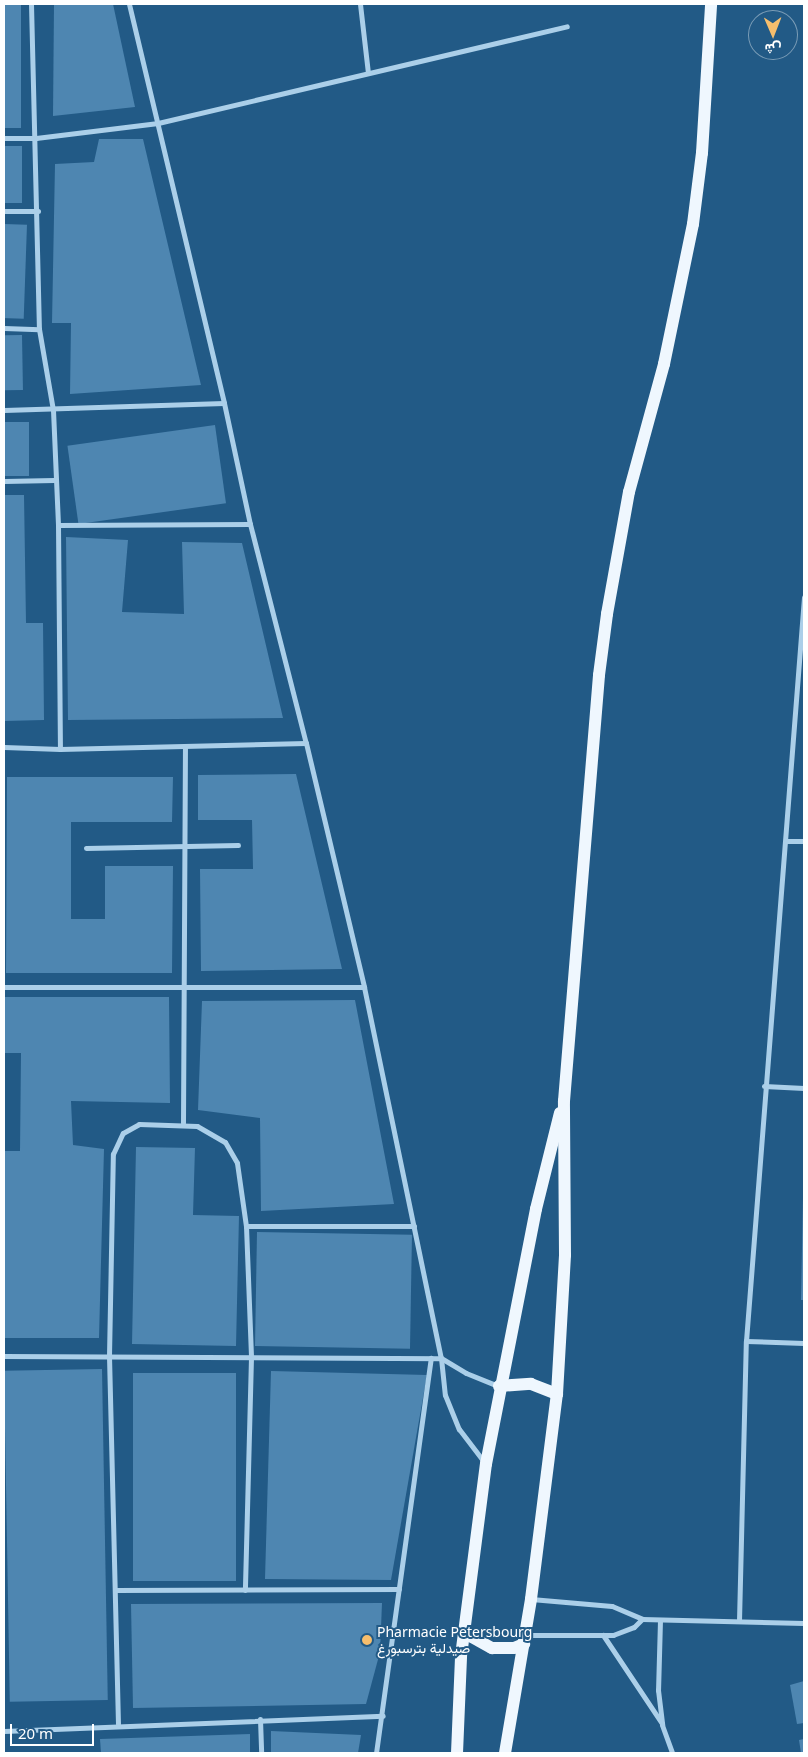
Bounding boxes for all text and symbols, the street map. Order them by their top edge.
north arrow [748,10,798,60]
text: ش [765,40,782,59]
place label: Pharmacie Petersbourg صيدلية بترسبورغ [377,1624,532,1656]
marker: Pharmacie Petersbourg صيدلية بترسبورغ [361,1634,373,1646]
scale bar [12,1714,96,1746]
text: 20 m [18,1723,53,1743]

